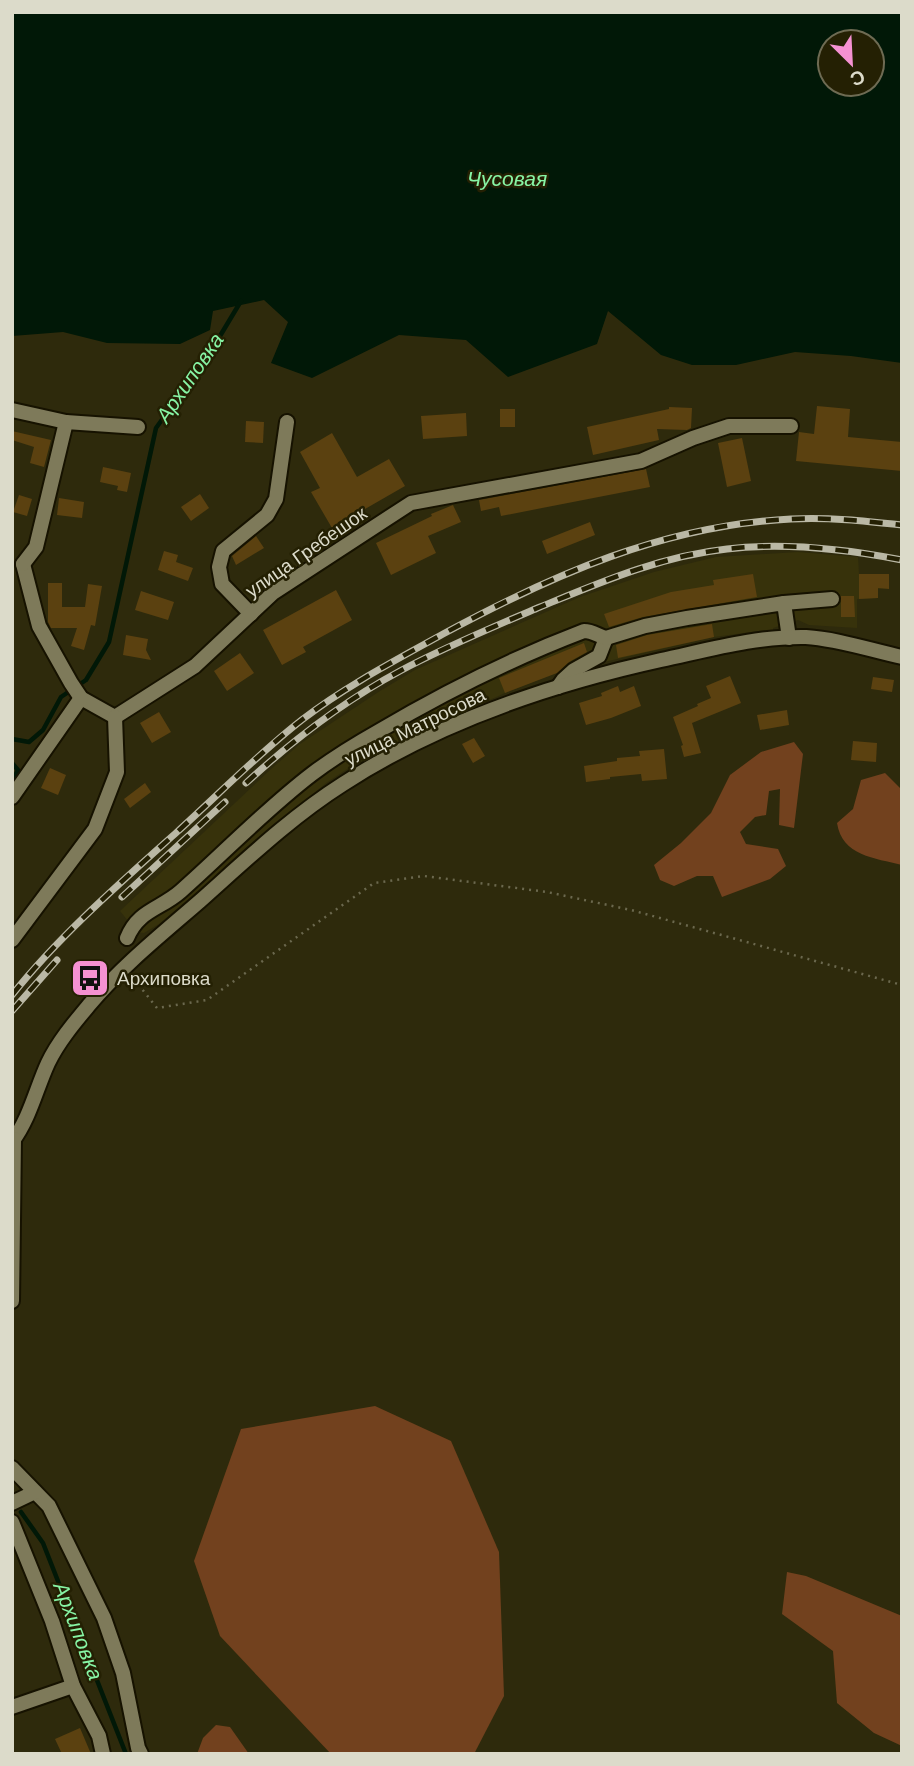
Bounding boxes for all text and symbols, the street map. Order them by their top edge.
north arrow [816,28,886,98]
text: С [846,64,869,92]
water label: Чусовая [467,165,547,193]
water label: Архиповка [148,327,230,430]
street label: улица Гребешок [240,500,372,603]
street label: улица Матросова [340,682,490,772]
bus stop icon: Архиповка [69,957,111,999]
place label: Архиповка [117,966,211,991]
water label: Архиповка [46,1576,110,1684]

